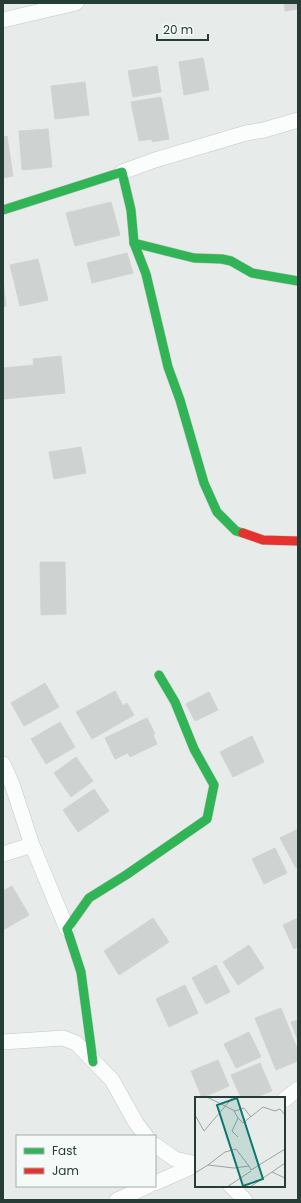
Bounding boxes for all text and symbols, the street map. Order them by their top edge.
scale bar [157,16,208,42]
text: 20 m [163,21,193,38]
inset map [195,1097,285,1187]
legend [16,1135,156,1187]
text: Fast [52,1142,77,1159]
text: Jam [52,1162,79,1179]

